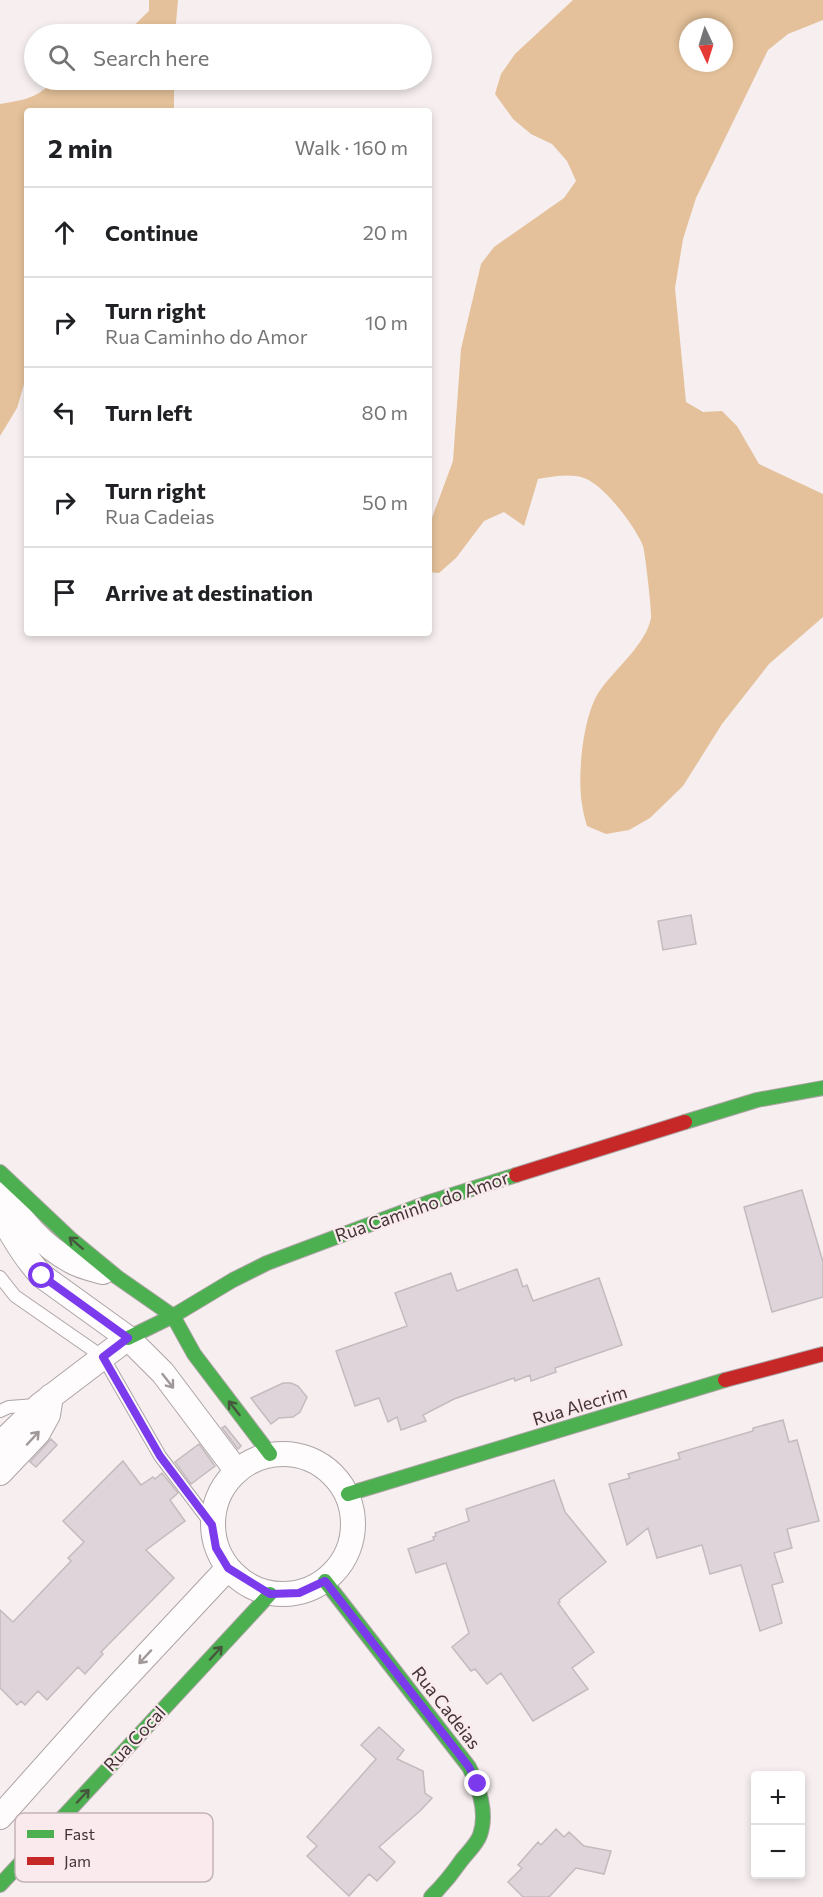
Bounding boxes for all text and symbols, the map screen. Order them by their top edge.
north arrow [679,18,733,72]
search box [24,24,432,90]
icon: search [45,41,78,74]
text: Search here [93,44,209,71]
text: 2 min [48,132,113,163]
text: Walk · 160 m [295,135,408,159]
icon: ahead [48,216,81,249]
text: Continue [105,219,198,246]
text: 20 m [363,220,408,244]
text: Turn right [105,297,206,324]
icon: right [48,306,81,339]
text: 10 m [365,310,408,334]
text: Rua Caminho do Amor [105,324,308,348]
icon: left [48,396,81,429]
text: Turn left [105,399,192,426]
text: 80 m [362,400,408,424]
text: Turn right [105,477,206,504]
icon: right [48,486,81,519]
text: 50 m [362,490,408,514]
text: Rua Cadeias [105,504,215,528]
icon: arrive [48,576,81,609]
text: Arrive at destination [105,579,313,606]
street label: Rua Caminho do Amor [332,1166,512,1246]
one-way arrow [69,1236,84,1250]
route start [28,1262,54,1288]
one-way arrow [162,1372,175,1388]
street label: Rua Alecrim [530,1380,630,1430]
one-way arrow [227,1400,240,1416]
one-way arrow [25,1431,39,1446]
one-way arrow [208,1646,222,1661]
one-way arrow [138,1649,152,1664]
street label: Rua Cadeias [408,1662,486,1753]
street label: Rua Cocal [99,1701,170,1775]
route end [464,1770,490,1796]
map controls [751,1771,805,1879]
button: + [751,1771,805,1825]
one-way arrow [76,1788,90,1803]
legend [15,1813,213,1882]
text: Fast [64,1824,95,1843]
button: − [751,1825,805,1879]
text: Jam [64,1851,91,1870]

